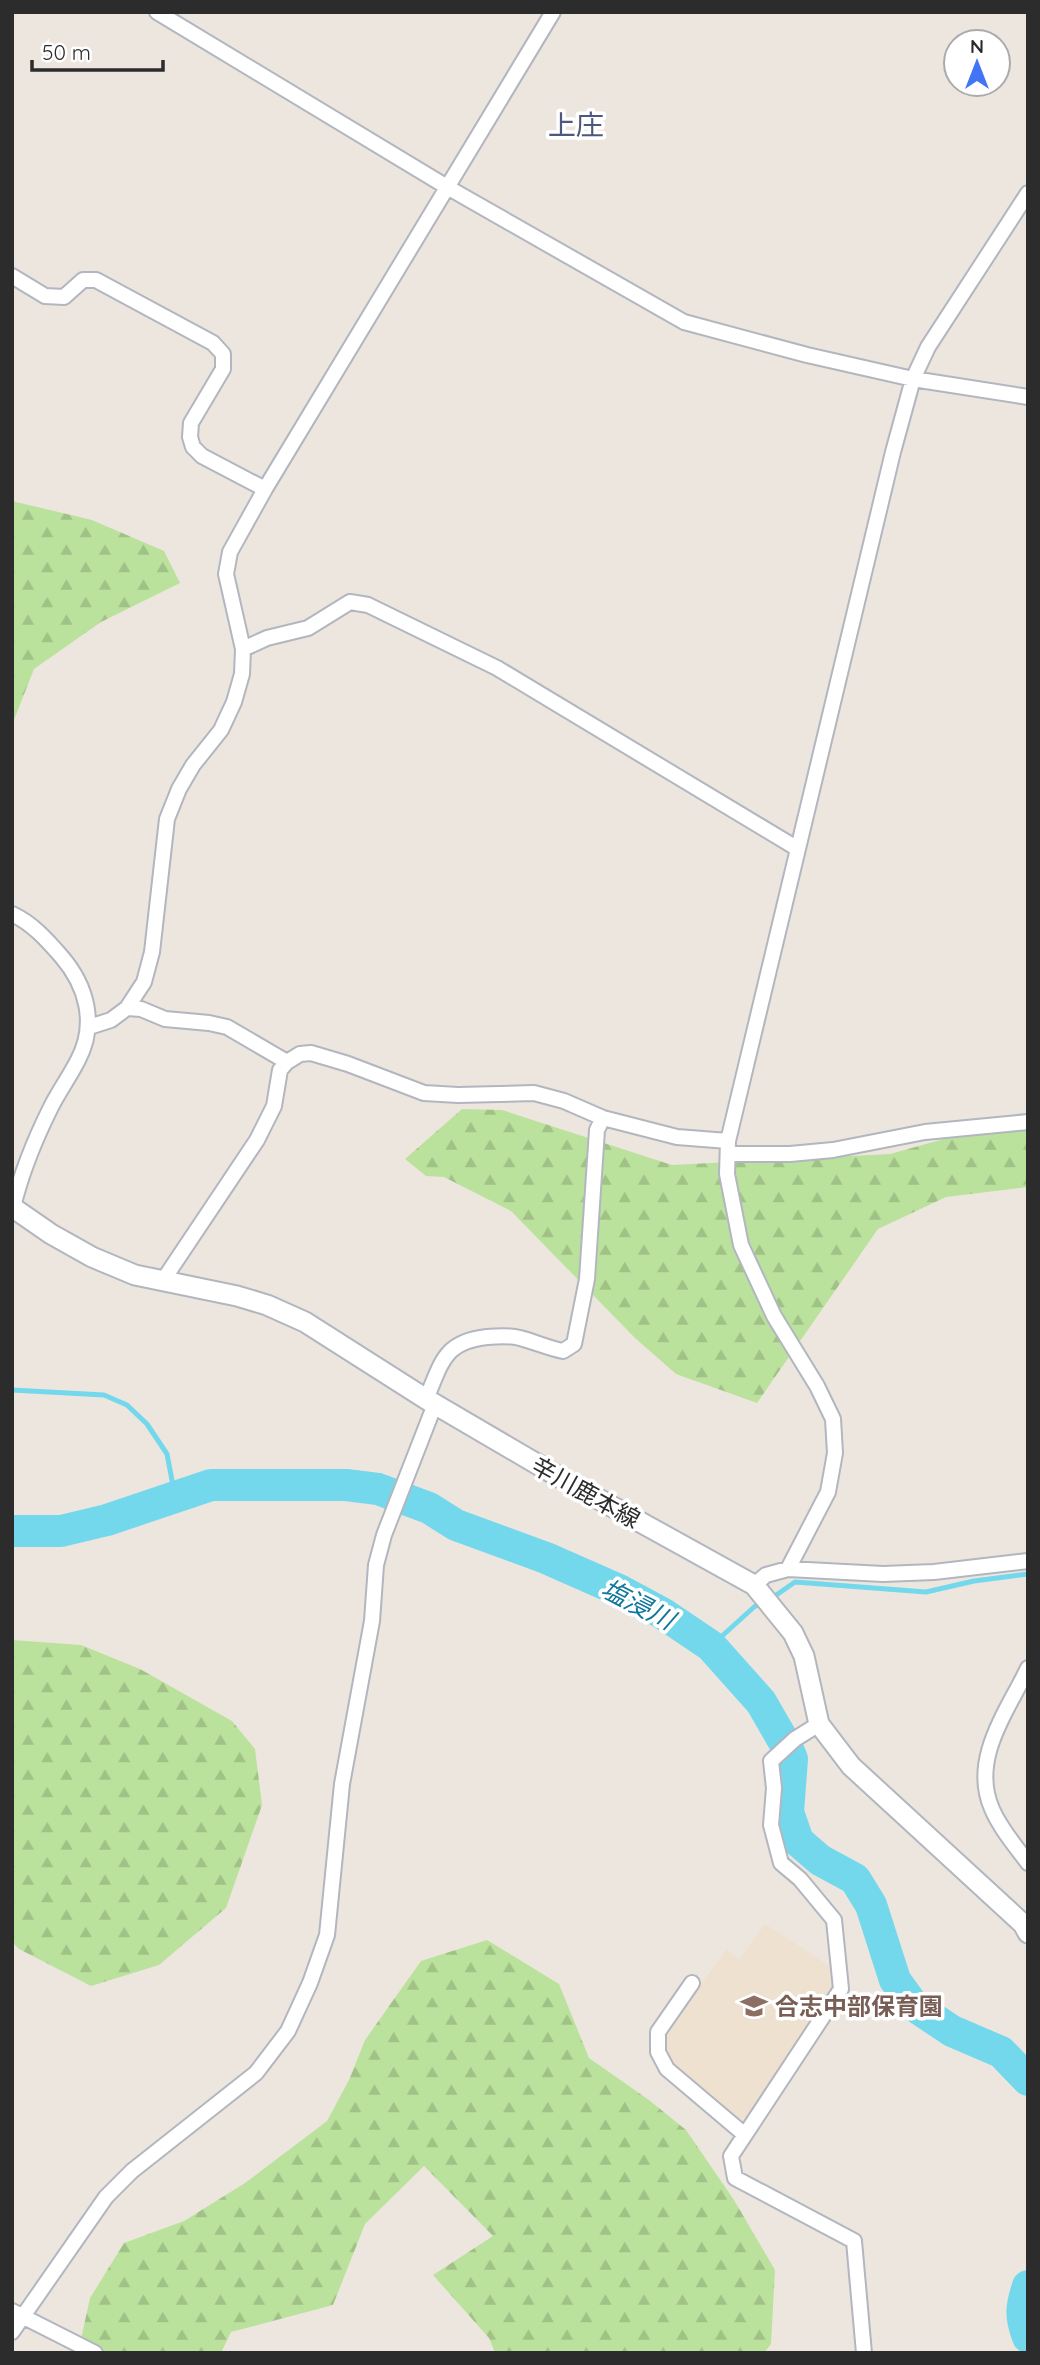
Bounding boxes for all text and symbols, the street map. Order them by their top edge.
scale bar [32,28,163,72]
north arrow [942,28,1012,98]
text: N [970,34,984,58]
text: 50 m [42,39,91,65]
district label: 上庄 [548,107,604,142]
street label: 辛川鹿本線 [526,1450,646,1534]
water label: 塩浸川 [596,1572,683,1638]
school or university icon: 合志中部保育園 [739,1991,769,2021]
place label: 合志中部保育園 [775,1991,943,2021]

